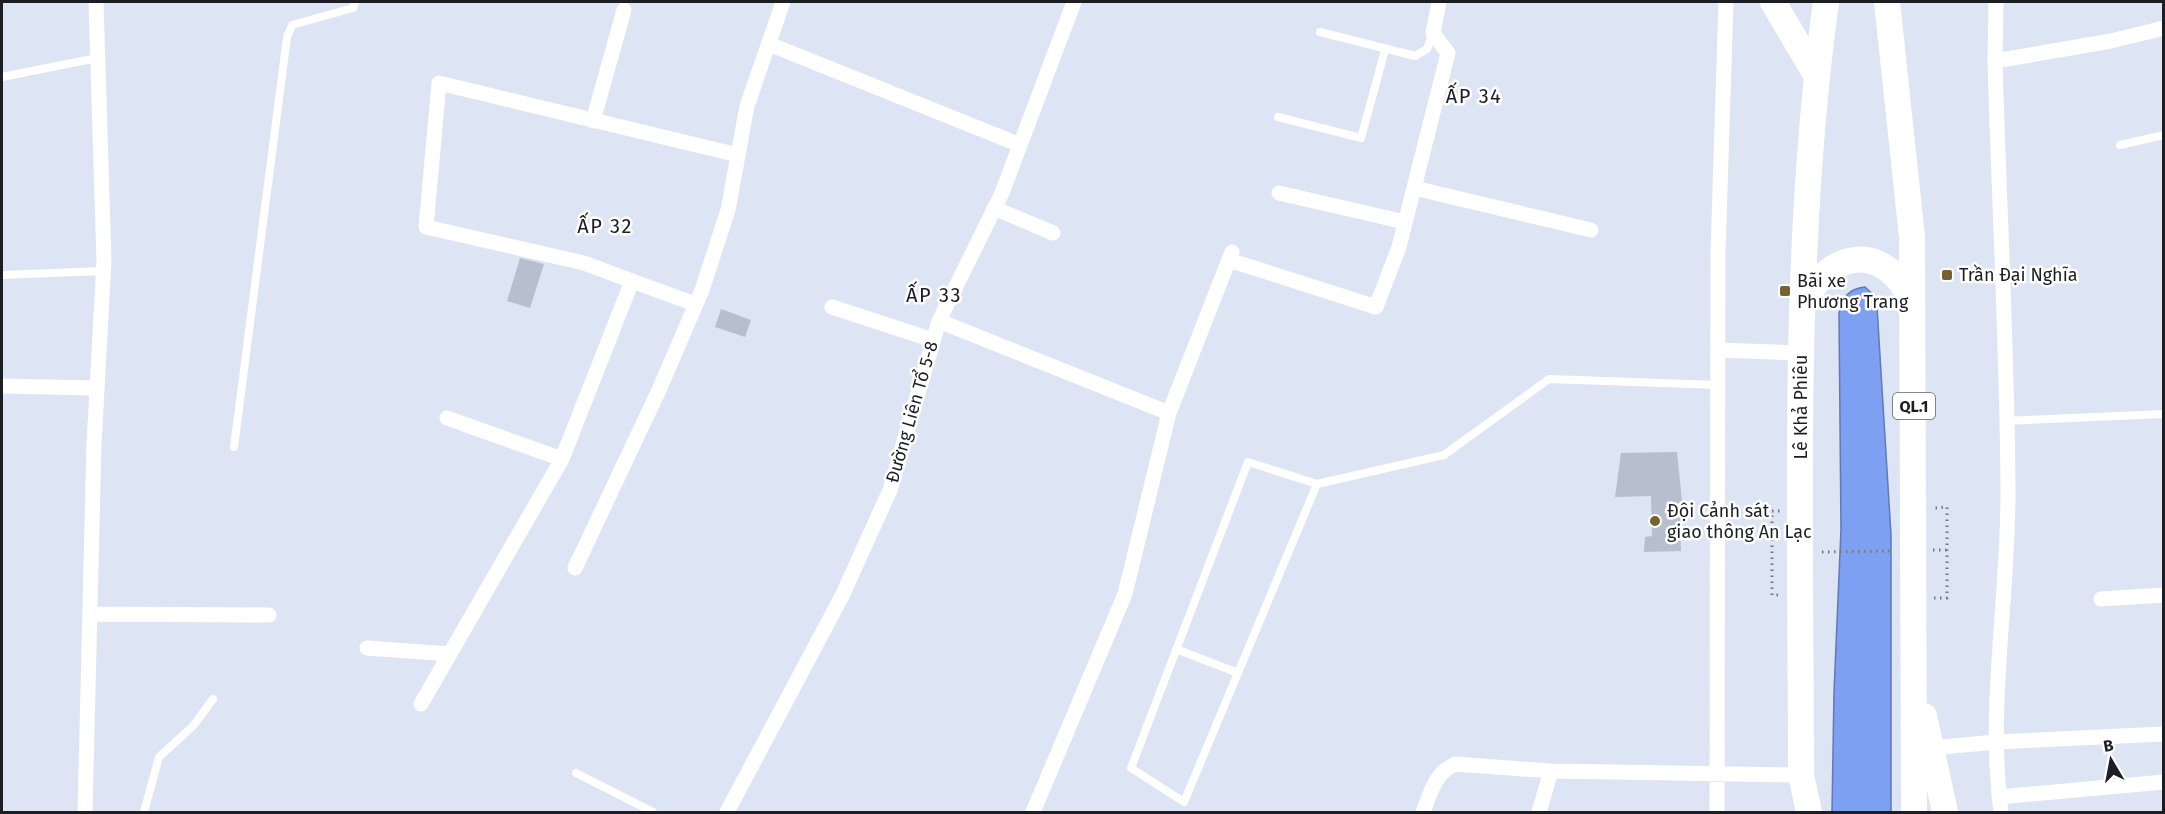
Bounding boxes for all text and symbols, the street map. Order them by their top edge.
district label: ẤP 34 [1446,81,1502,108]
district label: ẤP 32 [577,211,633,238]
place label: Trần Đại Nghĩa [1959,264,2078,286]
marker: Trần Đại Nghĩa [1940,268,1954,282]
place label: Bãi xe Phương Trang [1797,270,1909,313]
district label: ẤP 33 [906,280,962,307]
marker: Bãi xe Phương Trang [1778,284,1792,298]
street label: Đường Liên Tổ 5-8 [880,338,943,485]
street label: Lê Khả Phiêu [1790,355,1812,459]
road number: QL.1 [1893,393,1935,419]
place label: Đội Cảnh sát giao thông An Lạc [1667,500,1812,543]
marker: Đội Cảnh sát giao thông An Lạc [1648,514,1662,528]
north arrow [2081,730,2141,790]
text: B [2102,735,2115,756]

